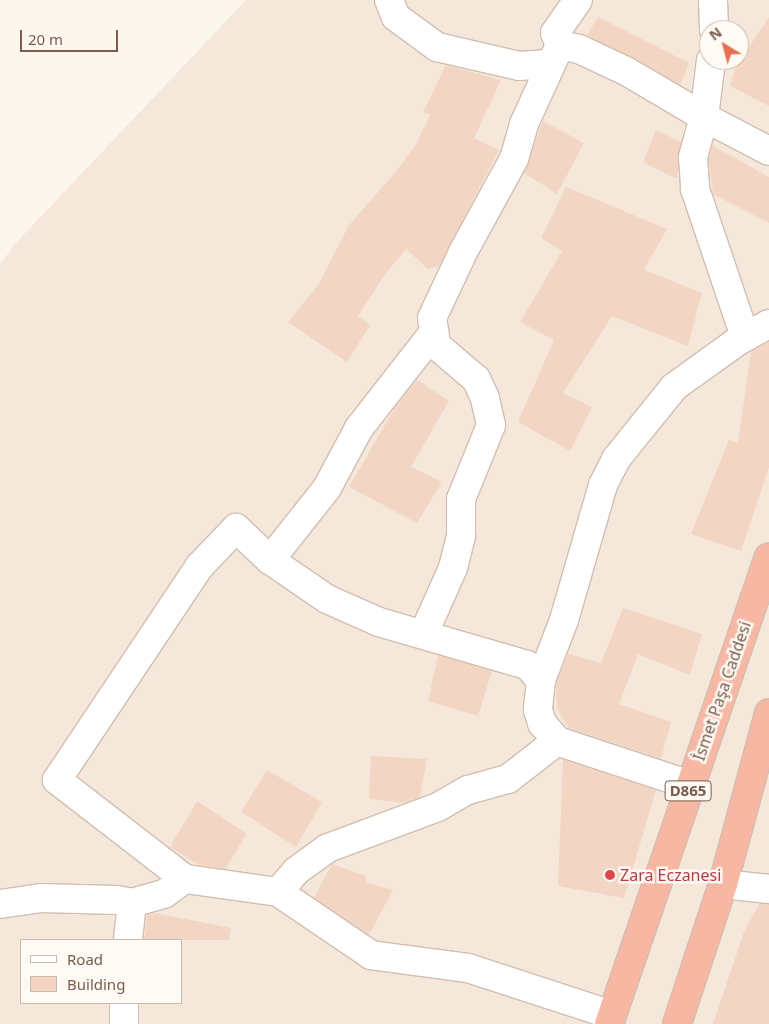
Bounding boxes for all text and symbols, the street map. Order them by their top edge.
scale bar [22,20,120,52]
north arrow [699,20,749,70]
text: N [705,22,726,44]
text: 20 m [28,29,63,49]
street label: İsmet Paşa Caddesi [689,619,755,763]
road number: D865 [664,778,712,804]
place label: Zara Eczanesi [620,865,721,885]
marker: Zara Eczanesi [604,869,616,881]
legend [20,939,182,1004]
text: Road [67,949,103,969]
text: Building [67,974,125,994]

